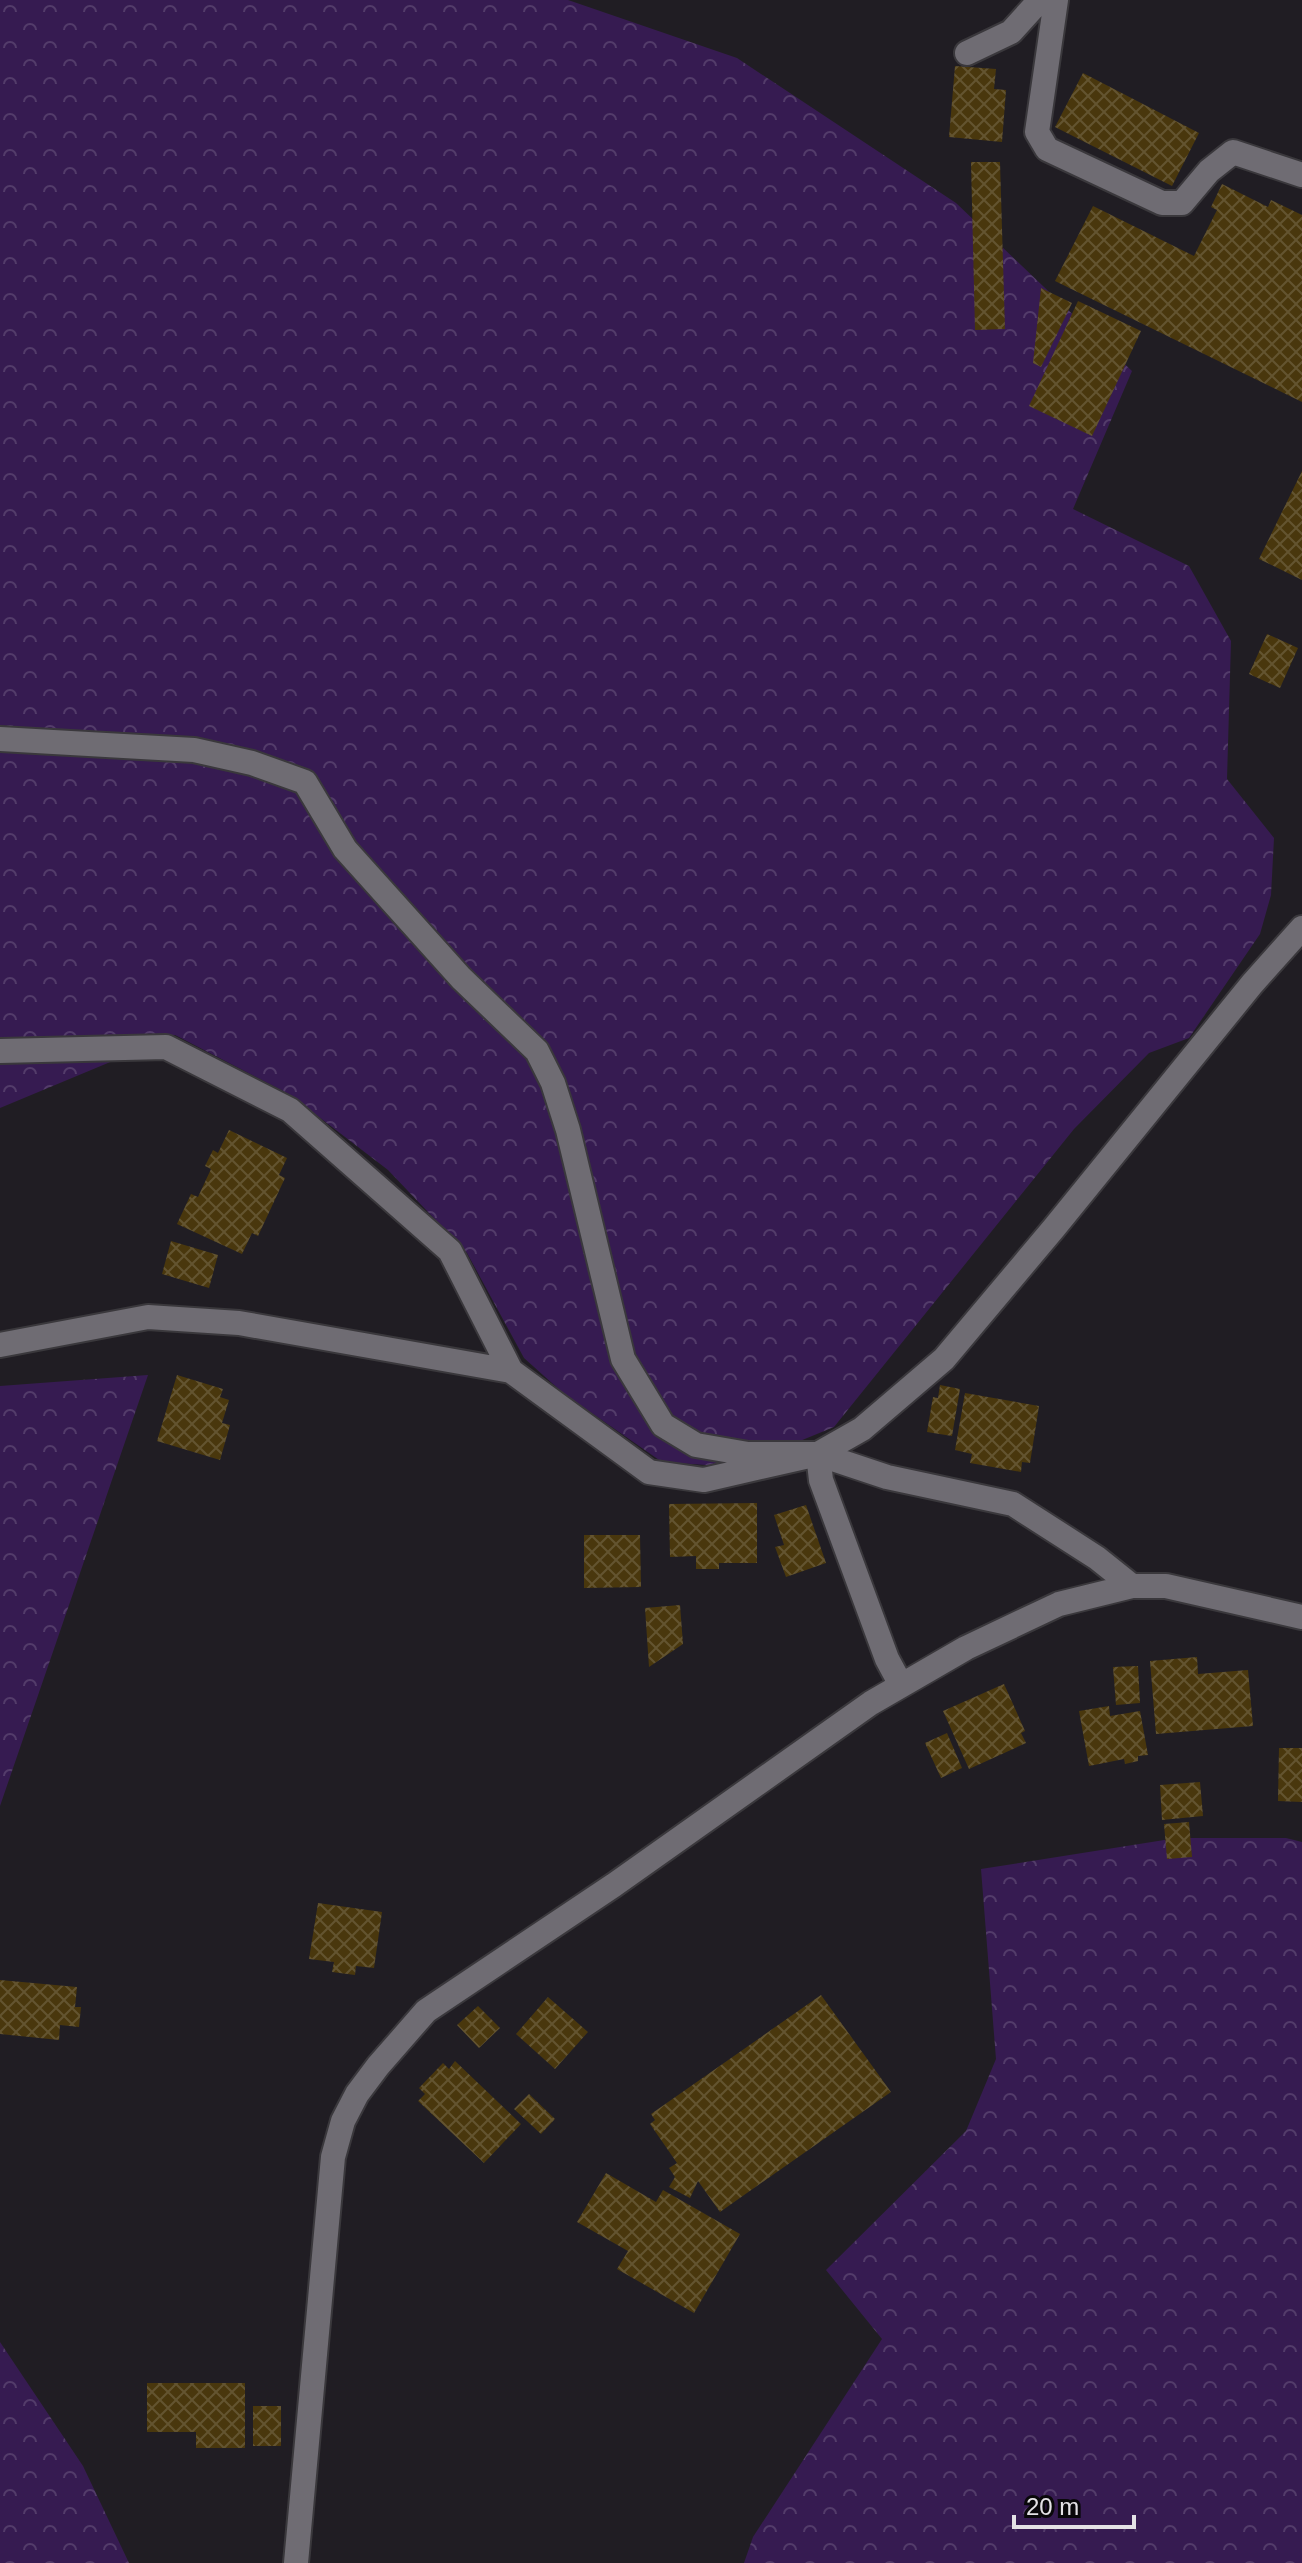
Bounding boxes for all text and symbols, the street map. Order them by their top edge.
scale bar [1014,2479,1134,2529]
text: 20 m [1026,2493,1079,2520]

